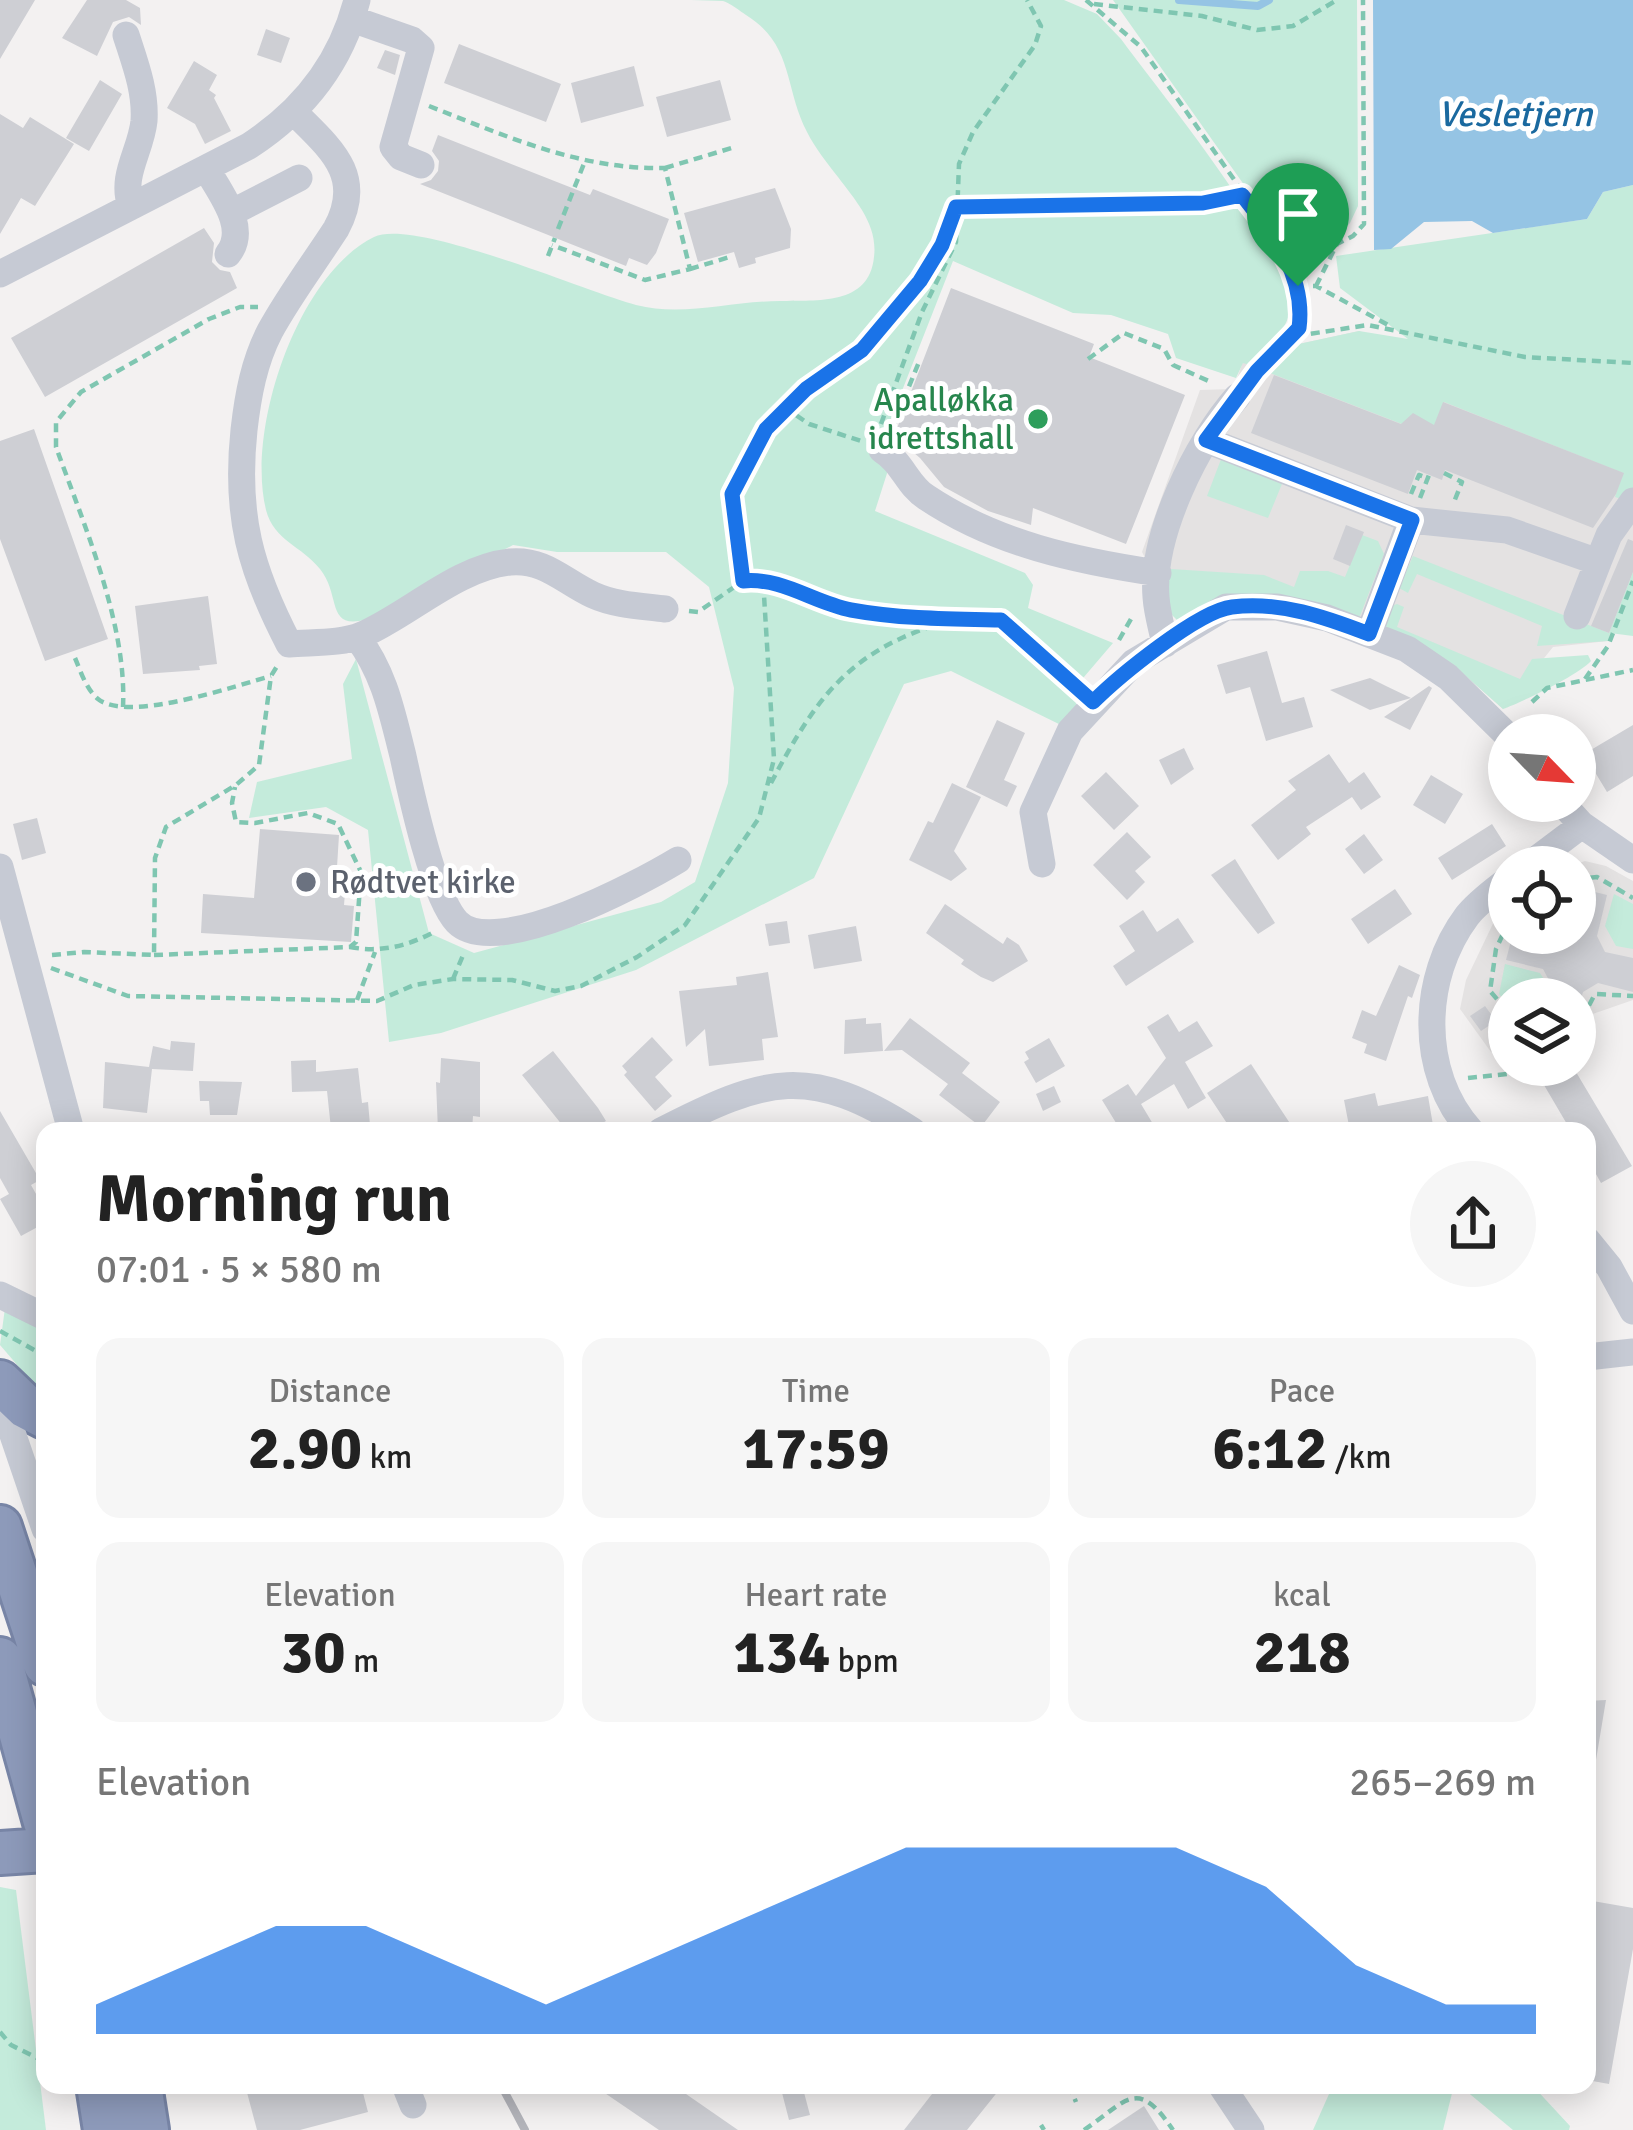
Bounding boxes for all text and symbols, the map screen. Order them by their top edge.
water label: Vesletjern [1438,92,1594,137]
pin [1247,163,1349,286]
icon: arrive [1265,181,1331,247]
place label: Apalløkka idrettshall [868,380,1014,459]
marker: Apalløkka idrettshall [1025,406,1051,432]
north arrow [1488,714,1596,822]
map controls [1488,714,1596,1086]
button: locate [1488,846,1596,954]
place label: Rødtvet kirke [330,862,516,903]
marker: Rødtvet kirke [293,869,319,895]
button: layers [1488,978,1596,1086]
text: Morning run [96,1159,452,1240]
button: share [1410,1161,1536,1287]
text: 07:01 · 5 × 580 m [96,1245,382,1293]
text: Distance [269,1371,391,1412]
text: Time [782,1371,850,1412]
text: Pace [1269,1371,1335,1412]
text: 2.90 [248,1412,362,1486]
text: 17:59 [742,1412,890,1486]
text: 6:12 [1213,1412,1327,1486]
text: km [362,1437,412,1478]
text: /km [1327,1437,1391,1478]
text: Elevation [264,1575,396,1616]
text: Heart rate [744,1575,888,1616]
text: kcal [1273,1575,1331,1616]
text: 30 [281,1616,346,1690]
text: 134 [733,1616,830,1690]
text: 218 [1253,1616,1351,1690]
text: m [346,1641,379,1682]
text: bpm [830,1641,899,1682]
text: Elevation [96,1758,251,1806]
text: 265–269 m [1349,1758,1536,1806]

